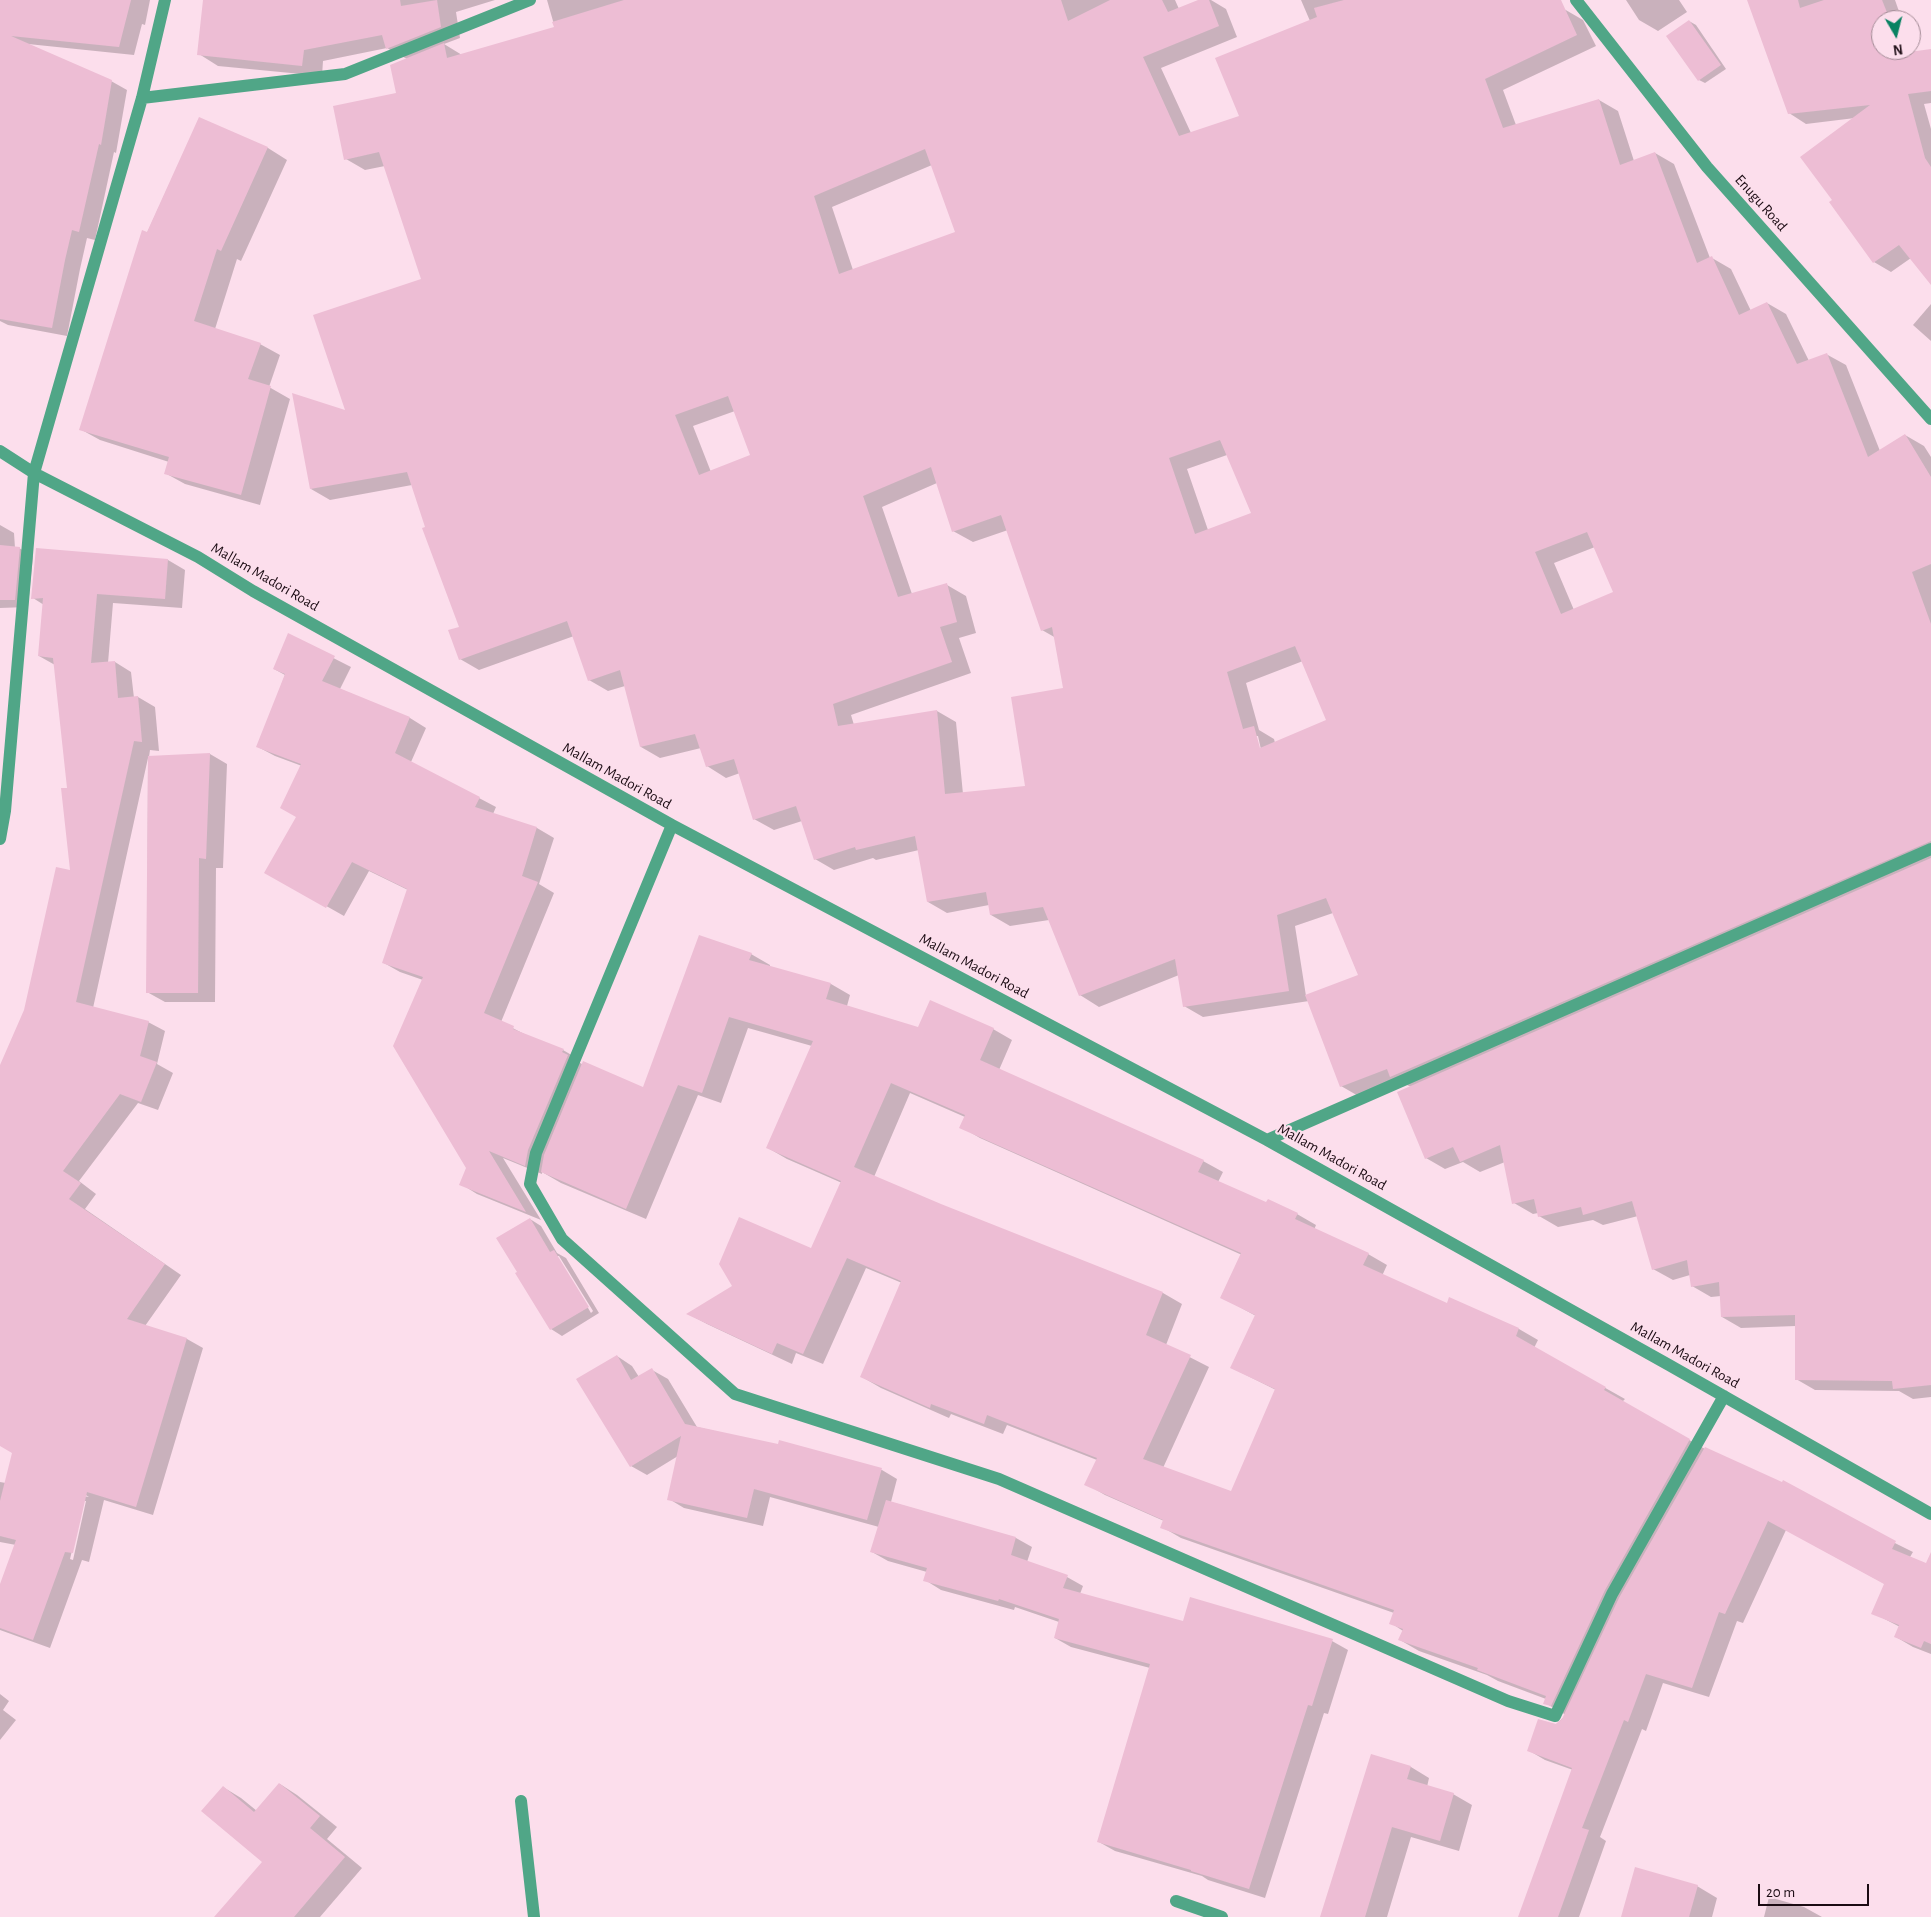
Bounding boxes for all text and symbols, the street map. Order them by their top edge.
north arrow [1871,10,1921,60]
text: N [1892,41,1904,56]
street label: Enugu Road [1731,171,1791,235]
street label: Mallam Madori Road [208,539,322,615]
street label: Mallam Madori Road [559,739,675,813]
street label: Mallam Madori Road [916,929,1032,1003]
street label: Mallam Madori Road [1274,1120,1390,1194]
street label: Mallam Madori Road [1627,1318,1743,1392]
scale bar [1761,1874,1872,1906]
text: 20 m [1766,1885,1795,1900]

